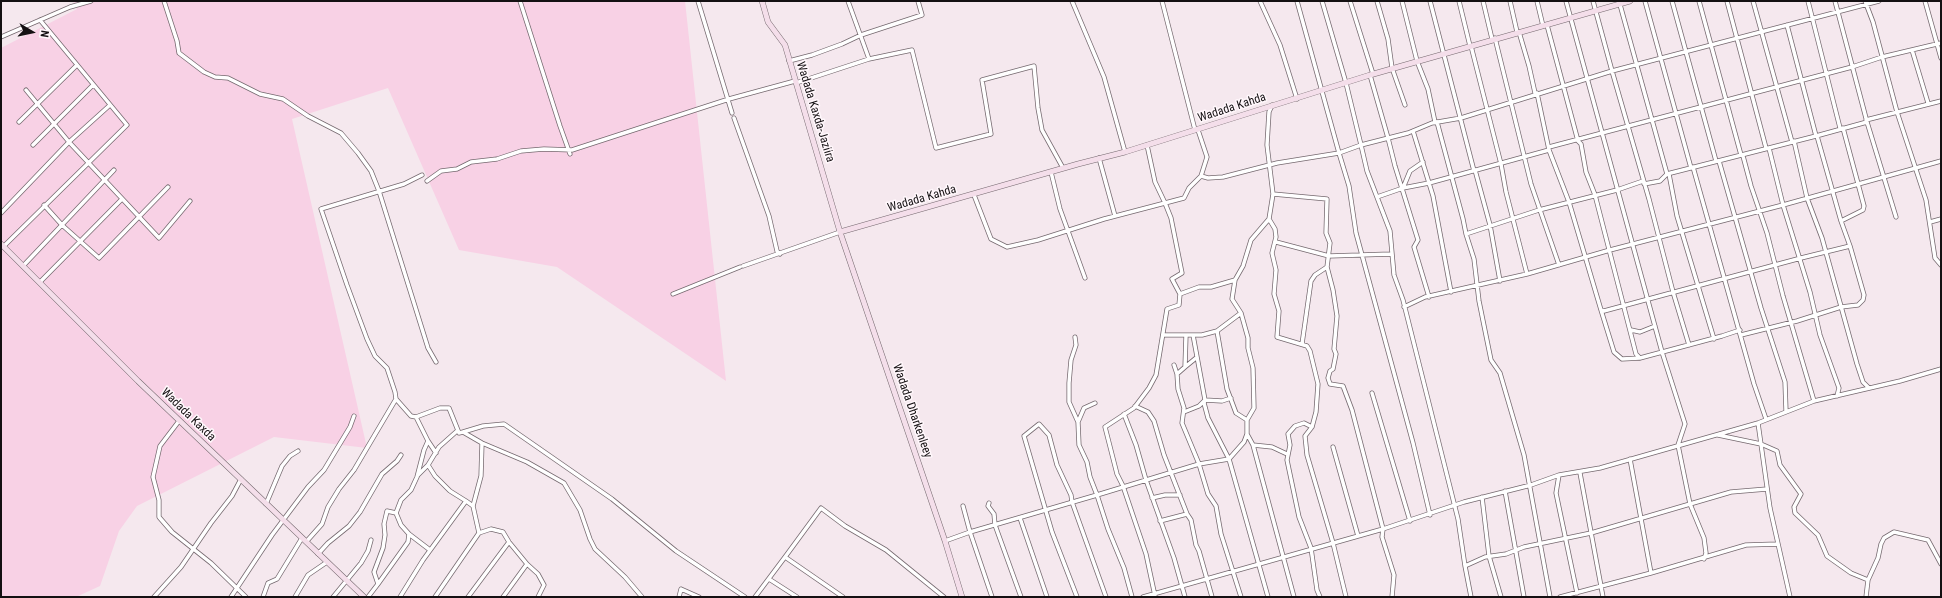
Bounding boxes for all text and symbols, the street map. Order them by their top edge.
north arrow [12,12,52,52]
text: N [37,30,51,38]
street label: Wadada Kaxda-Jaziira [793,60,837,164]
street label: Wadada Kahda [1196,90,1268,126]
street label: Wadada Kahda [886,182,958,216]
street label: Wadada Dharkenleey [889,362,935,460]
street label: Wadada Kaxda [158,386,218,444]

